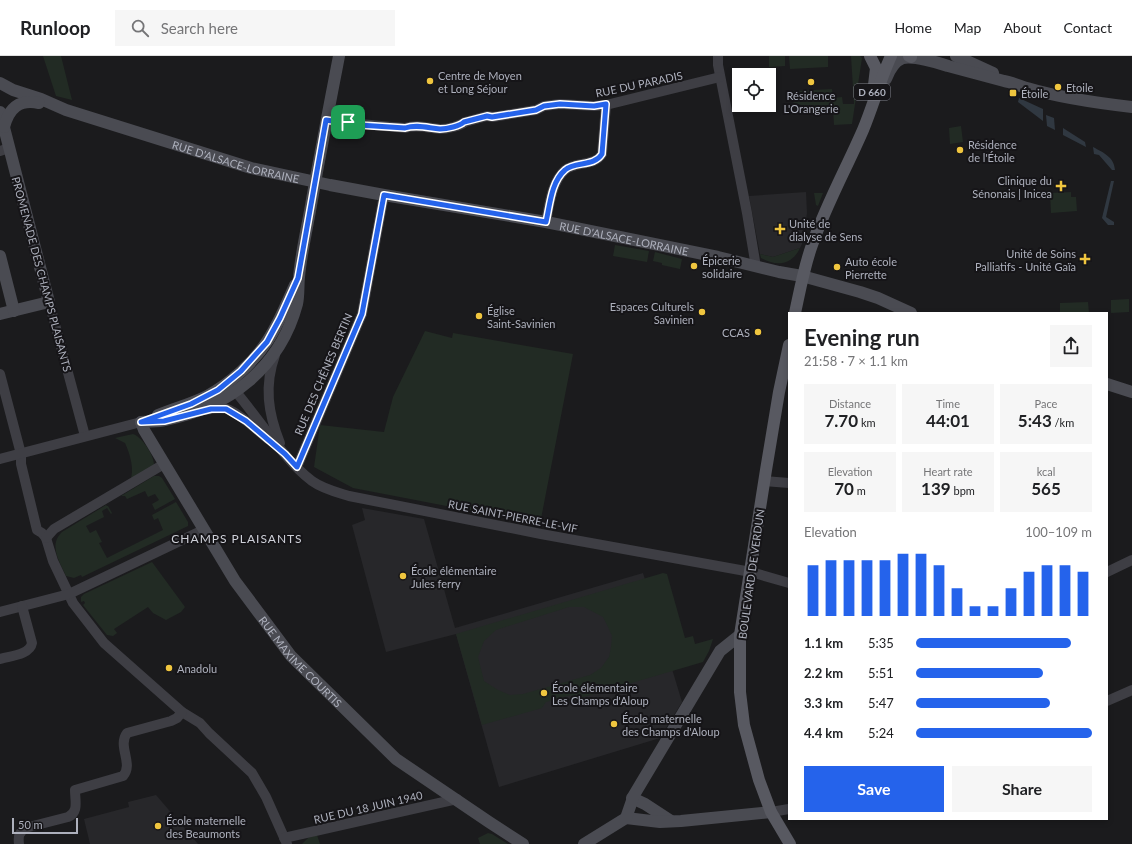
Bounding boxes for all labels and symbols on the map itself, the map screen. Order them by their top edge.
street label: RUE DU PARADIS [594,68,684,100]
place label: Centre de Moyen et Long Séjour [438,69,522,95]
marker: Centre de Moyen et Long Séjour [425,76,435,86]
marker: Résidence L'Orangerie [806,77,816,87]
place label: Etoile [1066,81,1093,94]
marker: Etoile [1053,82,1063,92]
road number: D 660 [854,84,890,100]
place label: Étoile [1021,87,1048,100]
marker: Étoile [1008,88,1018,98]
place label: Résidence L'Orangerie [784,89,839,115]
pin [331,105,365,139]
street label: RUE D'ALSACE-LORRAINE [171,137,301,185]
place label: Résidence de l'Étoile [968,138,1017,164]
marker: Résidence de l'Étoile [955,145,965,155]
place label: Clinique du Sénonais | Inicea [972,174,1052,200]
street label: PROMENADE DES CHAMPS PLAISANTS [10,175,74,373]
marker: Clinique du Sénonais | Inicea [1055,180,1067,192]
place label: Unité de dialyse de Sens [789,217,862,243]
street label: RUE D'ALSACE-LORRAINE [558,218,690,257]
marker: Unité de dialyse de Sens [774,223,786,235]
place label: Unité de Soins Palliatifs - Unité Gaïa [975,247,1076,273]
marker: Unité de Soins Palliatifs - Unité Gaïa [1079,253,1091,265]
place label: Épicerie solidaire [702,254,742,280]
place label: Auto école Pierrette [845,255,897,281]
marker: Épicerie solidaire [689,261,699,271]
marker: Auto école Pierrette [832,262,842,272]
place label: Espaces Culturels Savinien [610,300,694,326]
place label: Église Saint-Savinien [487,304,555,330]
marker: Espaces Culturels Savinien [697,307,707,317]
street label: RUE DES CHÊNES BERTIN [291,311,355,437]
marker: Église Saint-Savinien [474,311,484,321]
place label: CCAS [722,326,750,339]
marker: CCAS [753,327,763,337]
street label: RUE SAINT-PIERRE-LE-VIF [447,497,579,535]
street label: BOULEVARD DE VERDUN [735,508,767,640]
district label: CHAMPS PLAISANTS [171,531,303,546]
place label: École élémentaire Jules ferry [411,564,497,590]
marker: École élémentaire Jules ferry [398,571,408,581]
street label: RUE MAXIME COURTIS [257,613,345,709]
place label: Anadolu [177,662,217,675]
marker: Anadolu [164,663,174,673]
place label: École élémentaire Les Champs d'Aloup [552,681,649,707]
marker: École élémentaire Les Champs d'Aloup [539,688,549,698]
place label: École maternelle des Champs d'Aloup [622,712,720,738]
marker: École maternelle des Champs d'Aloup [609,719,619,729]
street label: RUE DU 18 JUIN 1940 [312,788,424,826]
place label: École maternelle des Beaumonts [166,814,246,840]
scale bar [12,816,78,835]
marker: École maternelle des Beaumonts [153,821,163,831]

